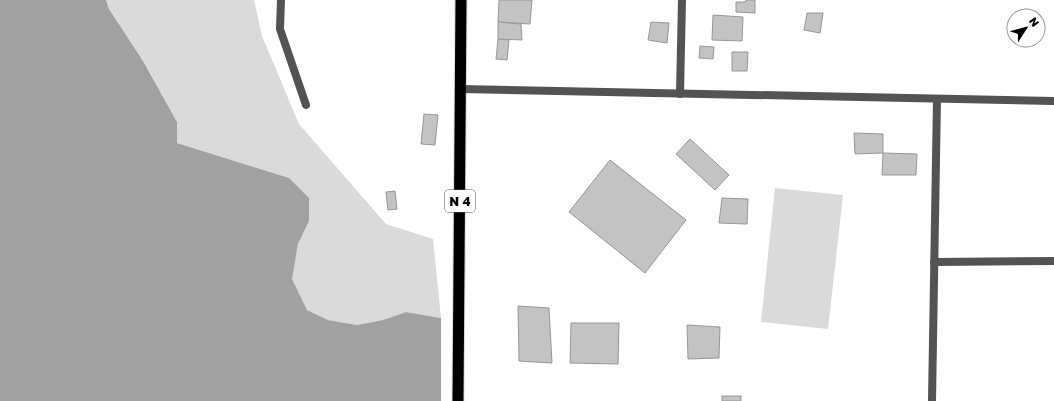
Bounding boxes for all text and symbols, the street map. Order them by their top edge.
north arrow [1006,8,1046,48]
text: N [1027,15,1042,29]
road number: N 4 [445,190,475,212]

